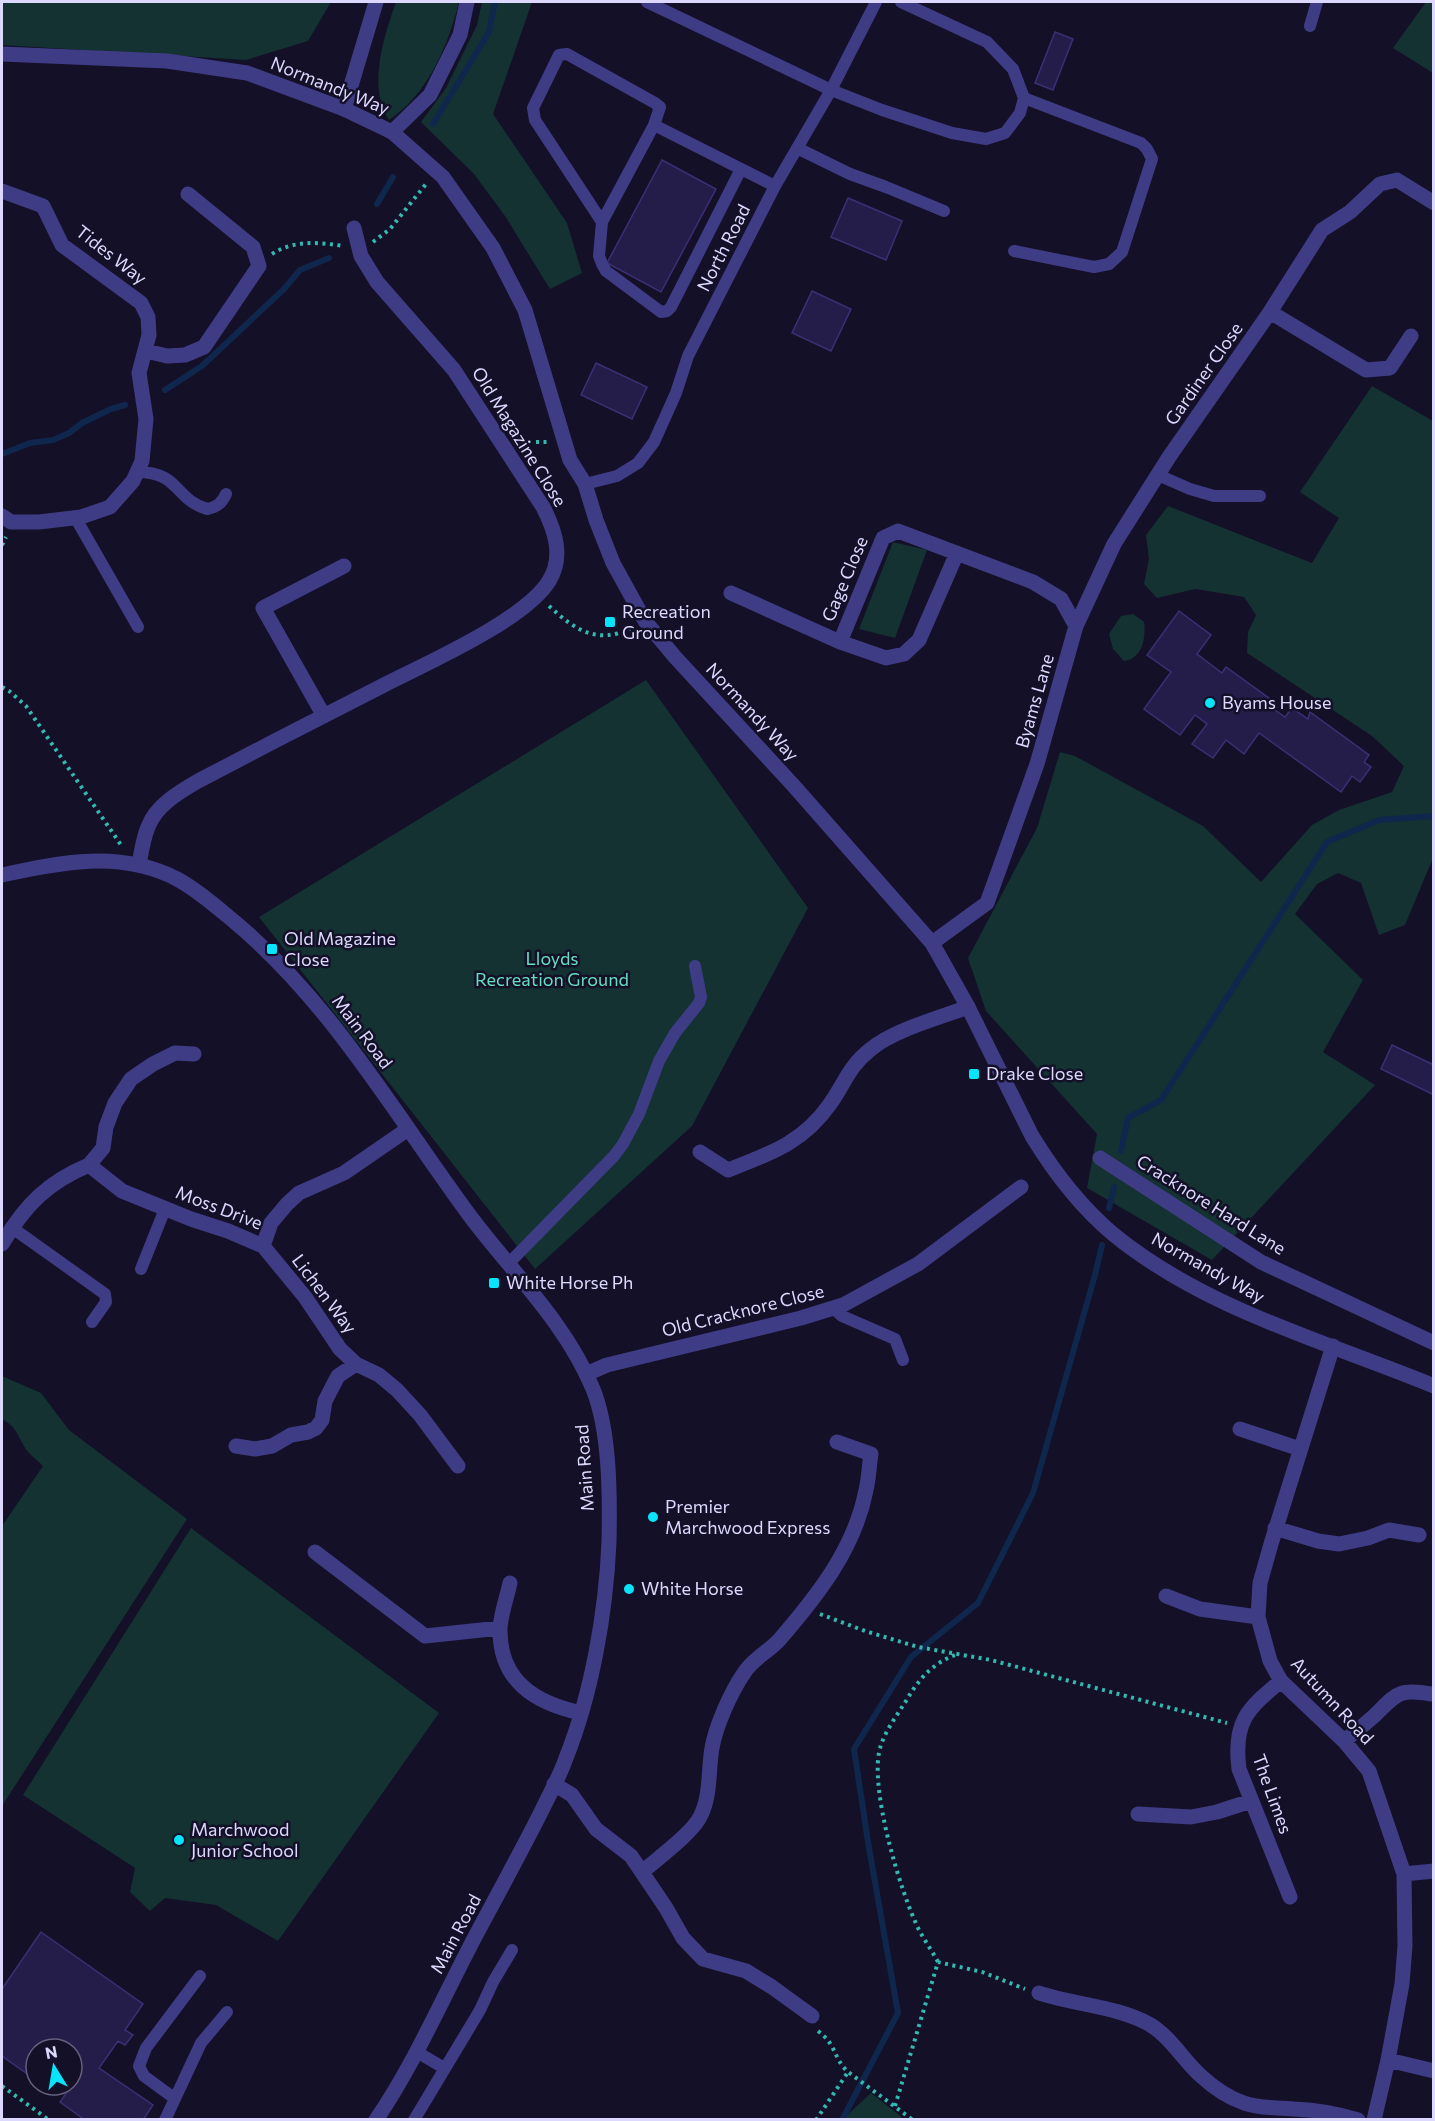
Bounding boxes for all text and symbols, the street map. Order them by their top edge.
street label: Normandy Way [268,51,393,119]
street label: North Road [692,200,754,295]
street label: Tides Way [72,220,151,289]
street label: Gardiner Close [1160,318,1247,429]
street label: Old Magazine Close [468,363,572,510]
street label: Gage Close [816,533,872,624]
place label: Recreation Ground [622,600,711,643]
marker: Recreation Ground [603,615,617,629]
street label: Byams Lane [1010,651,1058,750]
street label: Normandy Way [702,658,804,765]
place label: Byams House [1222,691,1331,713]
marker: Byams House [1203,696,1217,710]
place label: Old Magazine Close [284,927,396,970]
marker: Old Magazine Close [265,942,279,956]
park label: Lloyds Recreation Ground [475,947,629,990]
street label: Main Road [328,990,398,1073]
place label: Drake Close [986,1062,1083,1084]
marker: Drake Close [967,1067,981,1081]
street label: Cracknore Hard Lane [1133,1149,1290,1259]
street label: Moss Drive [173,1180,266,1234]
street label: Normandy Way [1148,1227,1269,1307]
street label: Lichen Way [288,1250,362,1337]
place label: White Horse Ph [506,1271,633,1293]
marker: White Horse Ph [487,1276,501,1290]
street label: Old Cracknore Close [659,1279,826,1341]
street label: Main Road [570,1424,598,1512]
place label: Premier Marchwood Express [665,1495,830,1538]
marker: Premier Marchwood Express [646,1510,660,1524]
place label: White Horse [641,1577,743,1599]
marker: White Horse [622,1582,636,1596]
street label: Autumn Road [1287,1652,1379,1748]
street label: The Limes [1248,1751,1297,1836]
place label: Marchwood Junior School [191,1818,298,1861]
marker: Marchwood Junior School [172,1833,186,1847]
street label: Main Road [425,1890,485,1977]
north arrow [24,2037,84,2097]
text: N [43,2041,59,2062]

